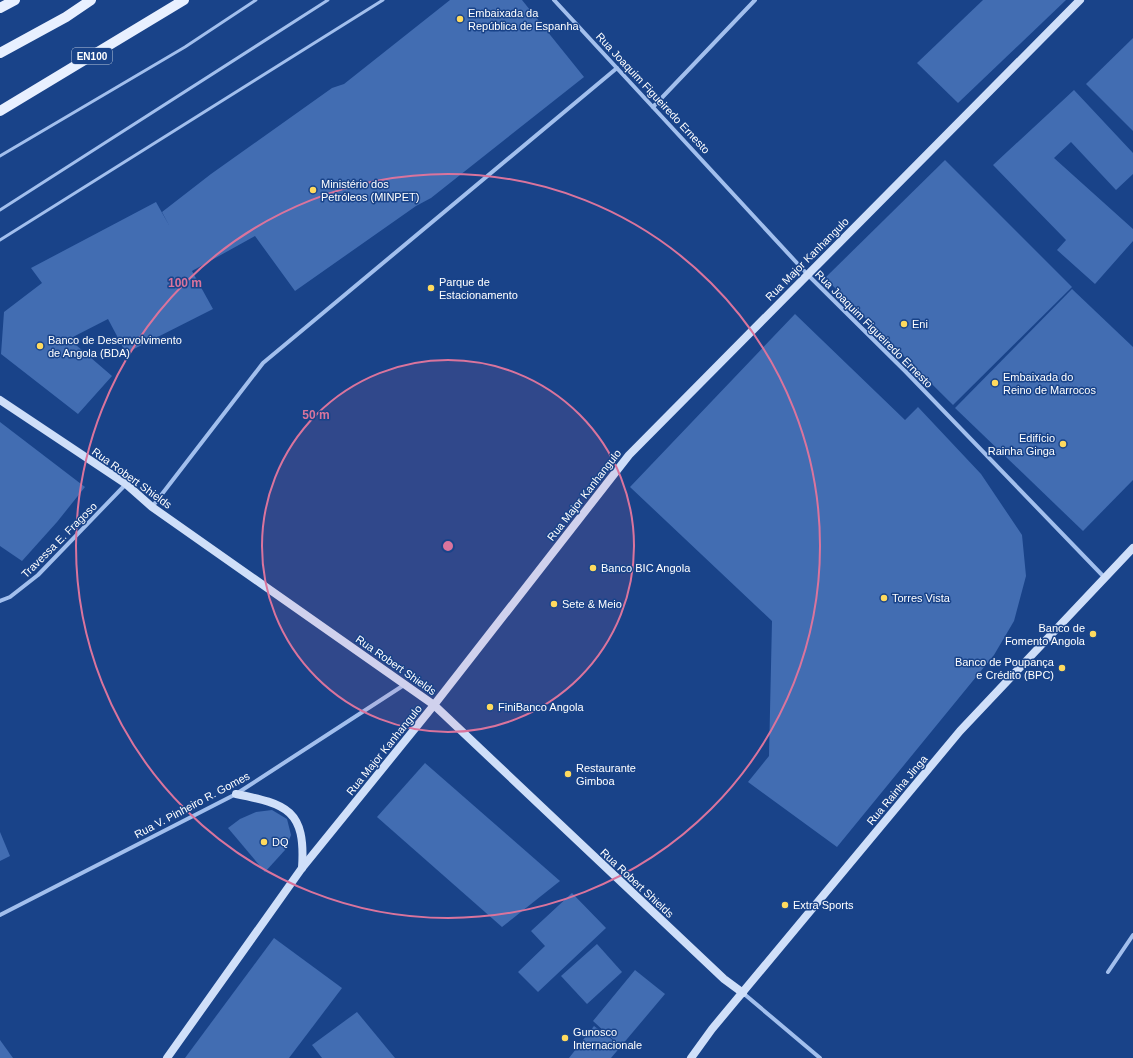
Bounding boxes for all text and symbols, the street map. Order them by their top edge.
place label: Embaixada da República de Espanha [468,7,580,32]
marker: Embaixada da República de Espanha [455,14,465,24]
street label: Rua Joaquim Figueiredo Ernesto [594,30,712,156]
road number: EN100 [72,48,112,64]
place label: Ministério dos Petróleos (MINPET) [321,178,419,203]
marker: Ministério dos Petróleos (MINPET) [308,185,318,195]
street label: Rua Major Kanhangulo [763,215,851,303]
street label: Rua Joaquim Figueiredo Ernesto [813,268,935,390]
text: 100 m [168,276,202,290]
place label: Parque de Estacionamento [439,276,518,301]
marker: Parque de Estacionamento [426,283,436,293]
place label: Eni [912,318,928,330]
marker: Eni [899,319,909,329]
place label: Banco de Desenvolvimento de Angola (BDA) [48,334,182,359]
marker: Banco de Desenvolvimento de Angola (BDA) [35,341,45,351]
place label: Embaixada do Reino de Marrocos [1003,371,1096,396]
marker: Embaixada do Reino de Marrocos [990,378,1000,388]
text: 50 m [302,408,330,422]
place label: Edifício Rainha Ginga [988,432,1056,457]
marker: Edifício Rainha Ginga [1058,439,1068,449]
street label: Rua Robert Shields [90,445,175,511]
street label: Rua Major Kanhangulo [545,447,623,543]
street label: Travessa E. Fragoso [19,500,99,580]
centre of rings [441,539,455,553]
place label: Banco BIC Angola [601,562,691,574]
marker: Banco BIC Angola [588,563,598,573]
place label: Torres Vista [892,592,951,604]
marker: Torres Vista [879,593,889,603]
place label: Sete & Meio [562,598,622,610]
marker: Sete & Meio [549,599,559,609]
place label: Banco de Fomento Angola [1005,622,1086,647]
marker: Banco de Fomento Angola [1088,629,1098,639]
street label: Rua Robert Shields [353,633,439,698]
place label: Banco de Poupança e Crédito (BPC) [955,656,1055,681]
marker: Banco de Poupança e Crédito (BPC) [1057,663,1067,673]
place label: FiniBanco Angola [498,701,584,713]
street label: Rua Major Kanhangulo [344,702,424,798]
marker: FiniBanco Angola [485,702,495,712]
street label: Rua Rainha Jinga [864,752,930,827]
place label: Restaurante Gimboa [576,762,636,787]
street label: Rua V. Pinheiro R. Gomes [132,769,252,840]
marker: Restaurante Gimboa [563,769,573,779]
place label: DQ [272,836,289,848]
marker: DQ [259,837,269,847]
street label: Rua Robert Shields [598,846,676,920]
place label: Extra Sports [793,899,854,911]
marker: Extra Sports [780,900,790,910]
place label: Gunosco Internacionale [573,1026,642,1051]
marker: Gunosco Internacionale [560,1033,570,1043]

